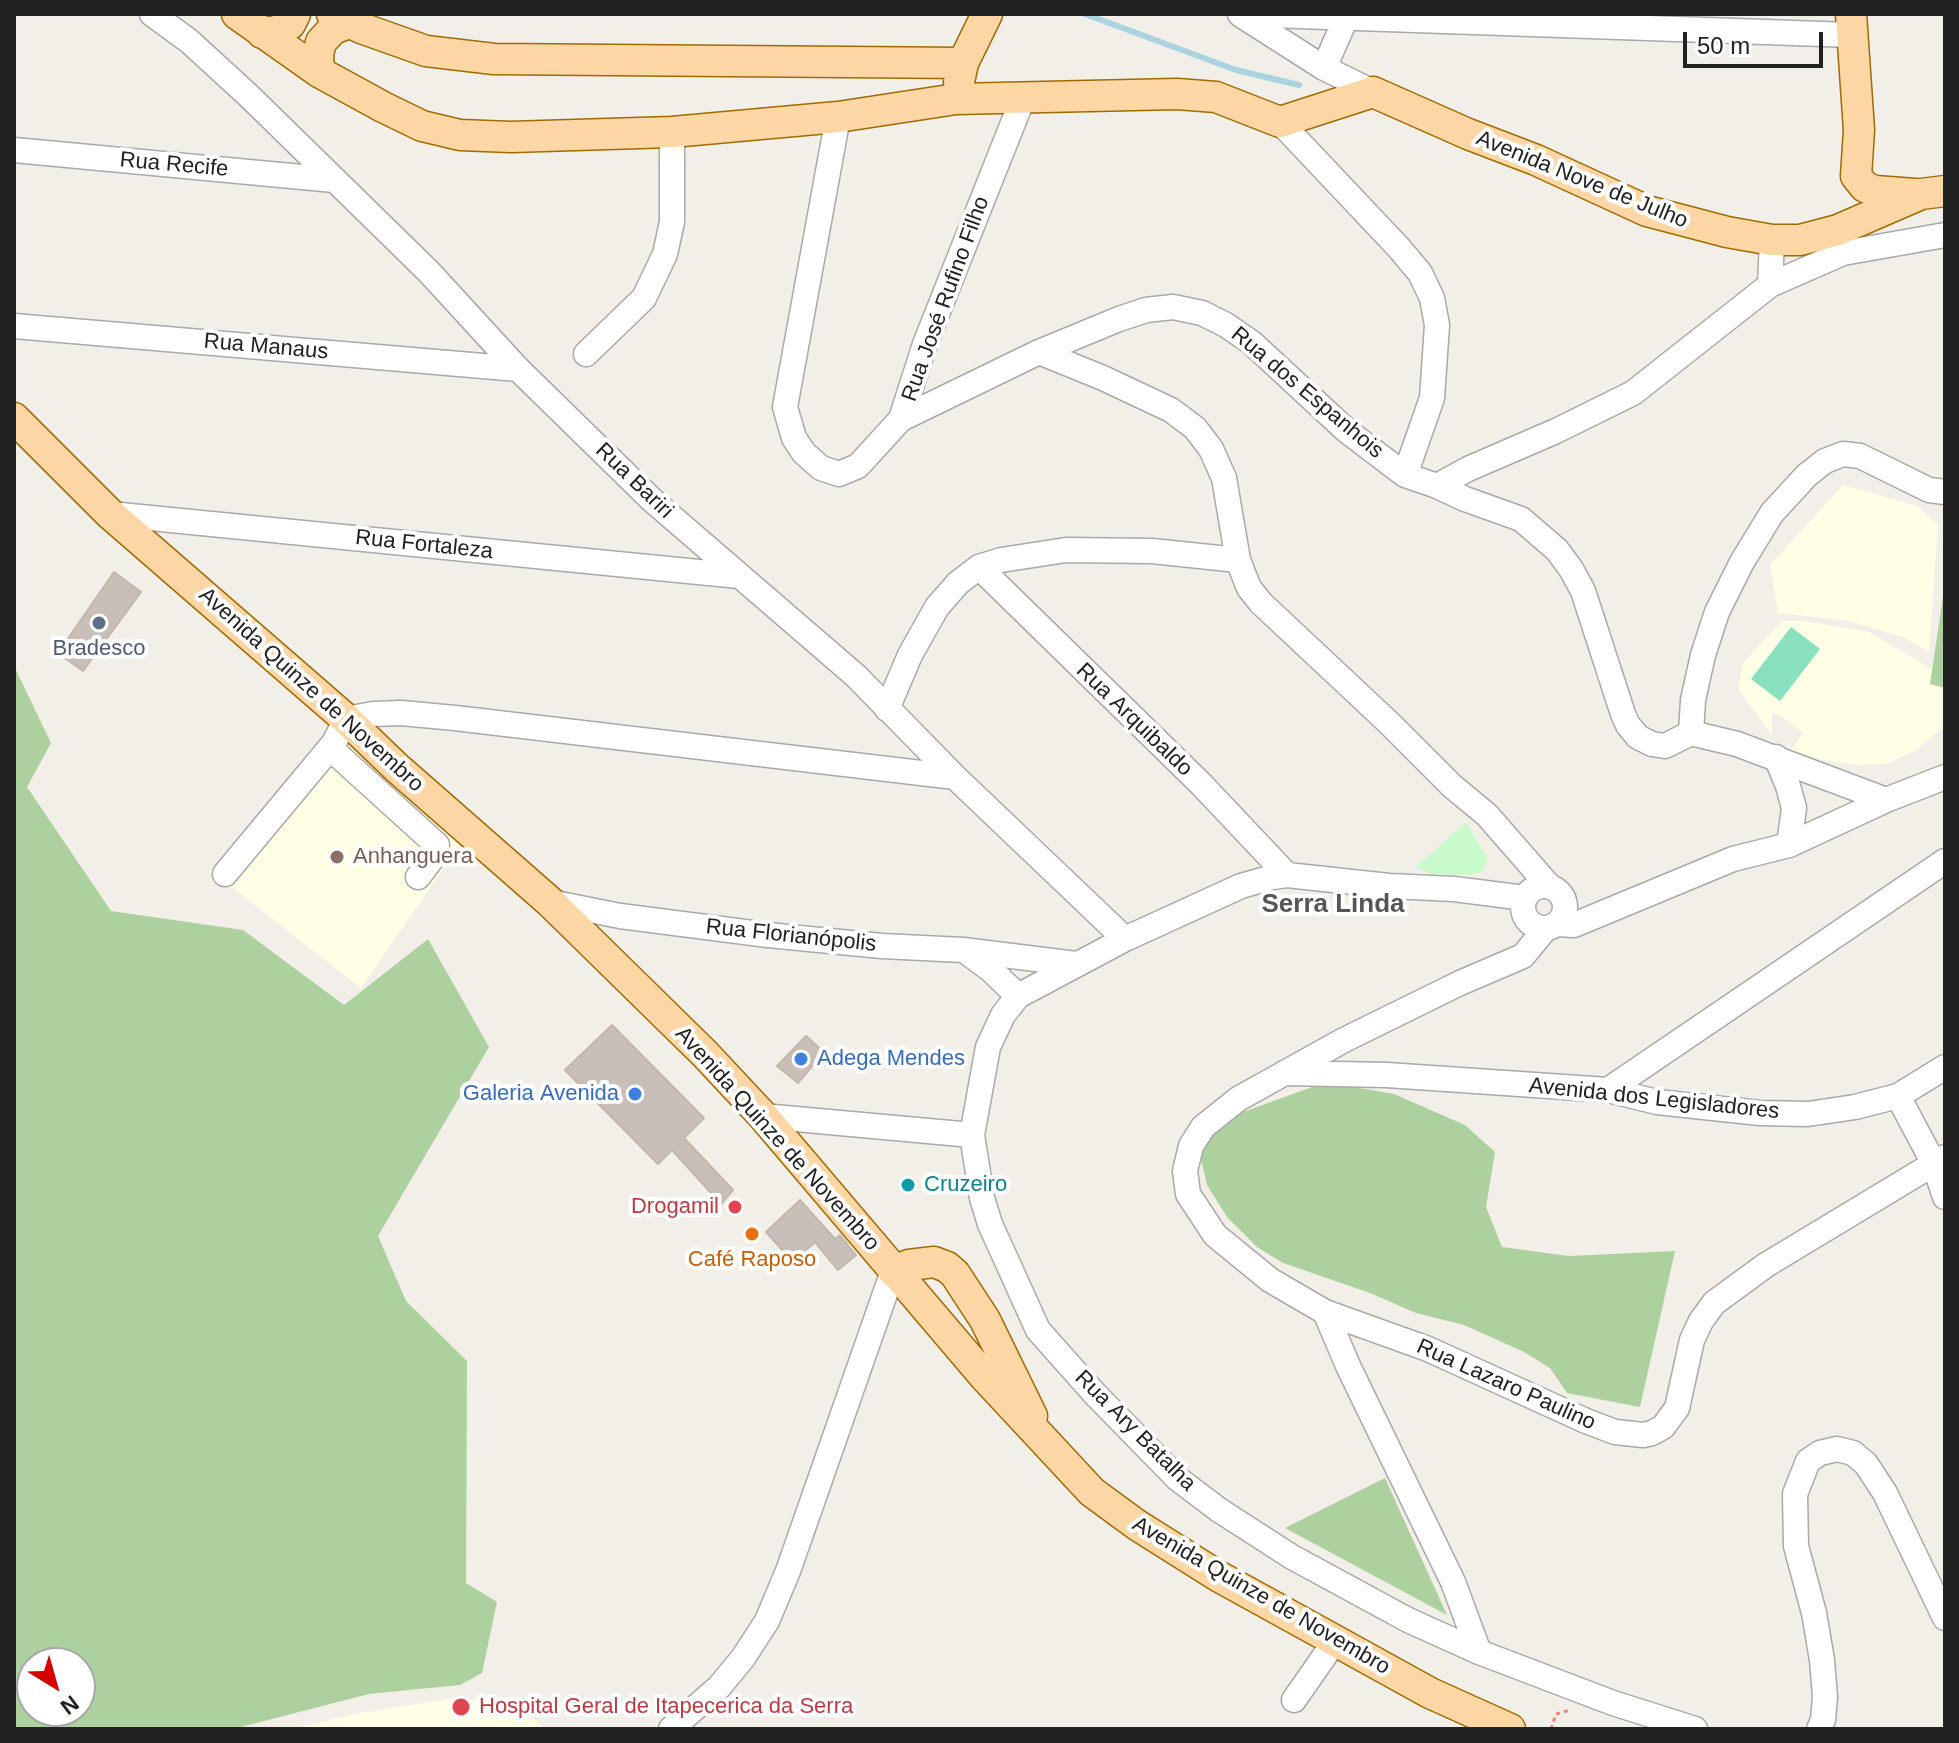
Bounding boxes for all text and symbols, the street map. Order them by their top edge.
scale bar [1687,16,1827,66]
text: 50 m [1697,32,1750,59]
street label: Avenida Nove de Julho [1472,125,1692,235]
street label: Rua Recife [119,147,229,183]
street label: Rua José Rufino Filho [897,193,995,405]
street label: Rua dos Espanhois [1225,322,1389,464]
street label: Rua Manaus [203,328,329,366]
street label: Rua Bariri [590,438,678,524]
street label: Rua Fortaleza [354,525,494,565]
street label: Avenida Quinze de Novembro [193,582,429,798]
marker: Bradesco [90,614,108,632]
place label: Bradesco [53,636,145,662]
street label: Rua Arquibaldo [1070,658,1198,782]
place label: Anhanguera [353,844,473,870]
marker: Anhanguera [328,848,346,866]
district label: Serra Linda [1261,889,1405,921]
street label: Rua Florianópolis [704,914,878,958]
street label: Avenida Quinze de Novembro [669,1021,885,1257]
place label: Adega Mendes [817,1046,965,1072]
marker: Adega Mendes [792,1050,810,1068]
street label: Avenida dos Legisladores [1528,1073,1780,1125]
place label: Galeria Avenida [463,1081,619,1107]
marker: Galeria Avenida [626,1085,644,1103]
place label: Cruzeiro [924,1172,1007,1198]
marker: Cruzeiro [899,1176,917,1194]
place label: Drogamil [631,1194,719,1220]
marker: Drogamil [726,1198,744,1216]
marker: Café Raposo [743,1225,761,1243]
place label: Café Raposo [688,1247,816,1273]
street label: Rua Lazaro Paulino [1412,1334,1600,1436]
street label: Rua Ary Batalha [1069,1365,1201,1497]
street label: Avenida Quinze de Novembro [1127,1511,1395,1681]
north arrow [16,1647,96,1727]
text: N [56,1690,83,1720]
place label: Hospital Geral de Itapecerica da Serra [479,1694,853,1720]
marker: Hospital Geral de Itapecerica da Serra [450,1696,472,1718]

